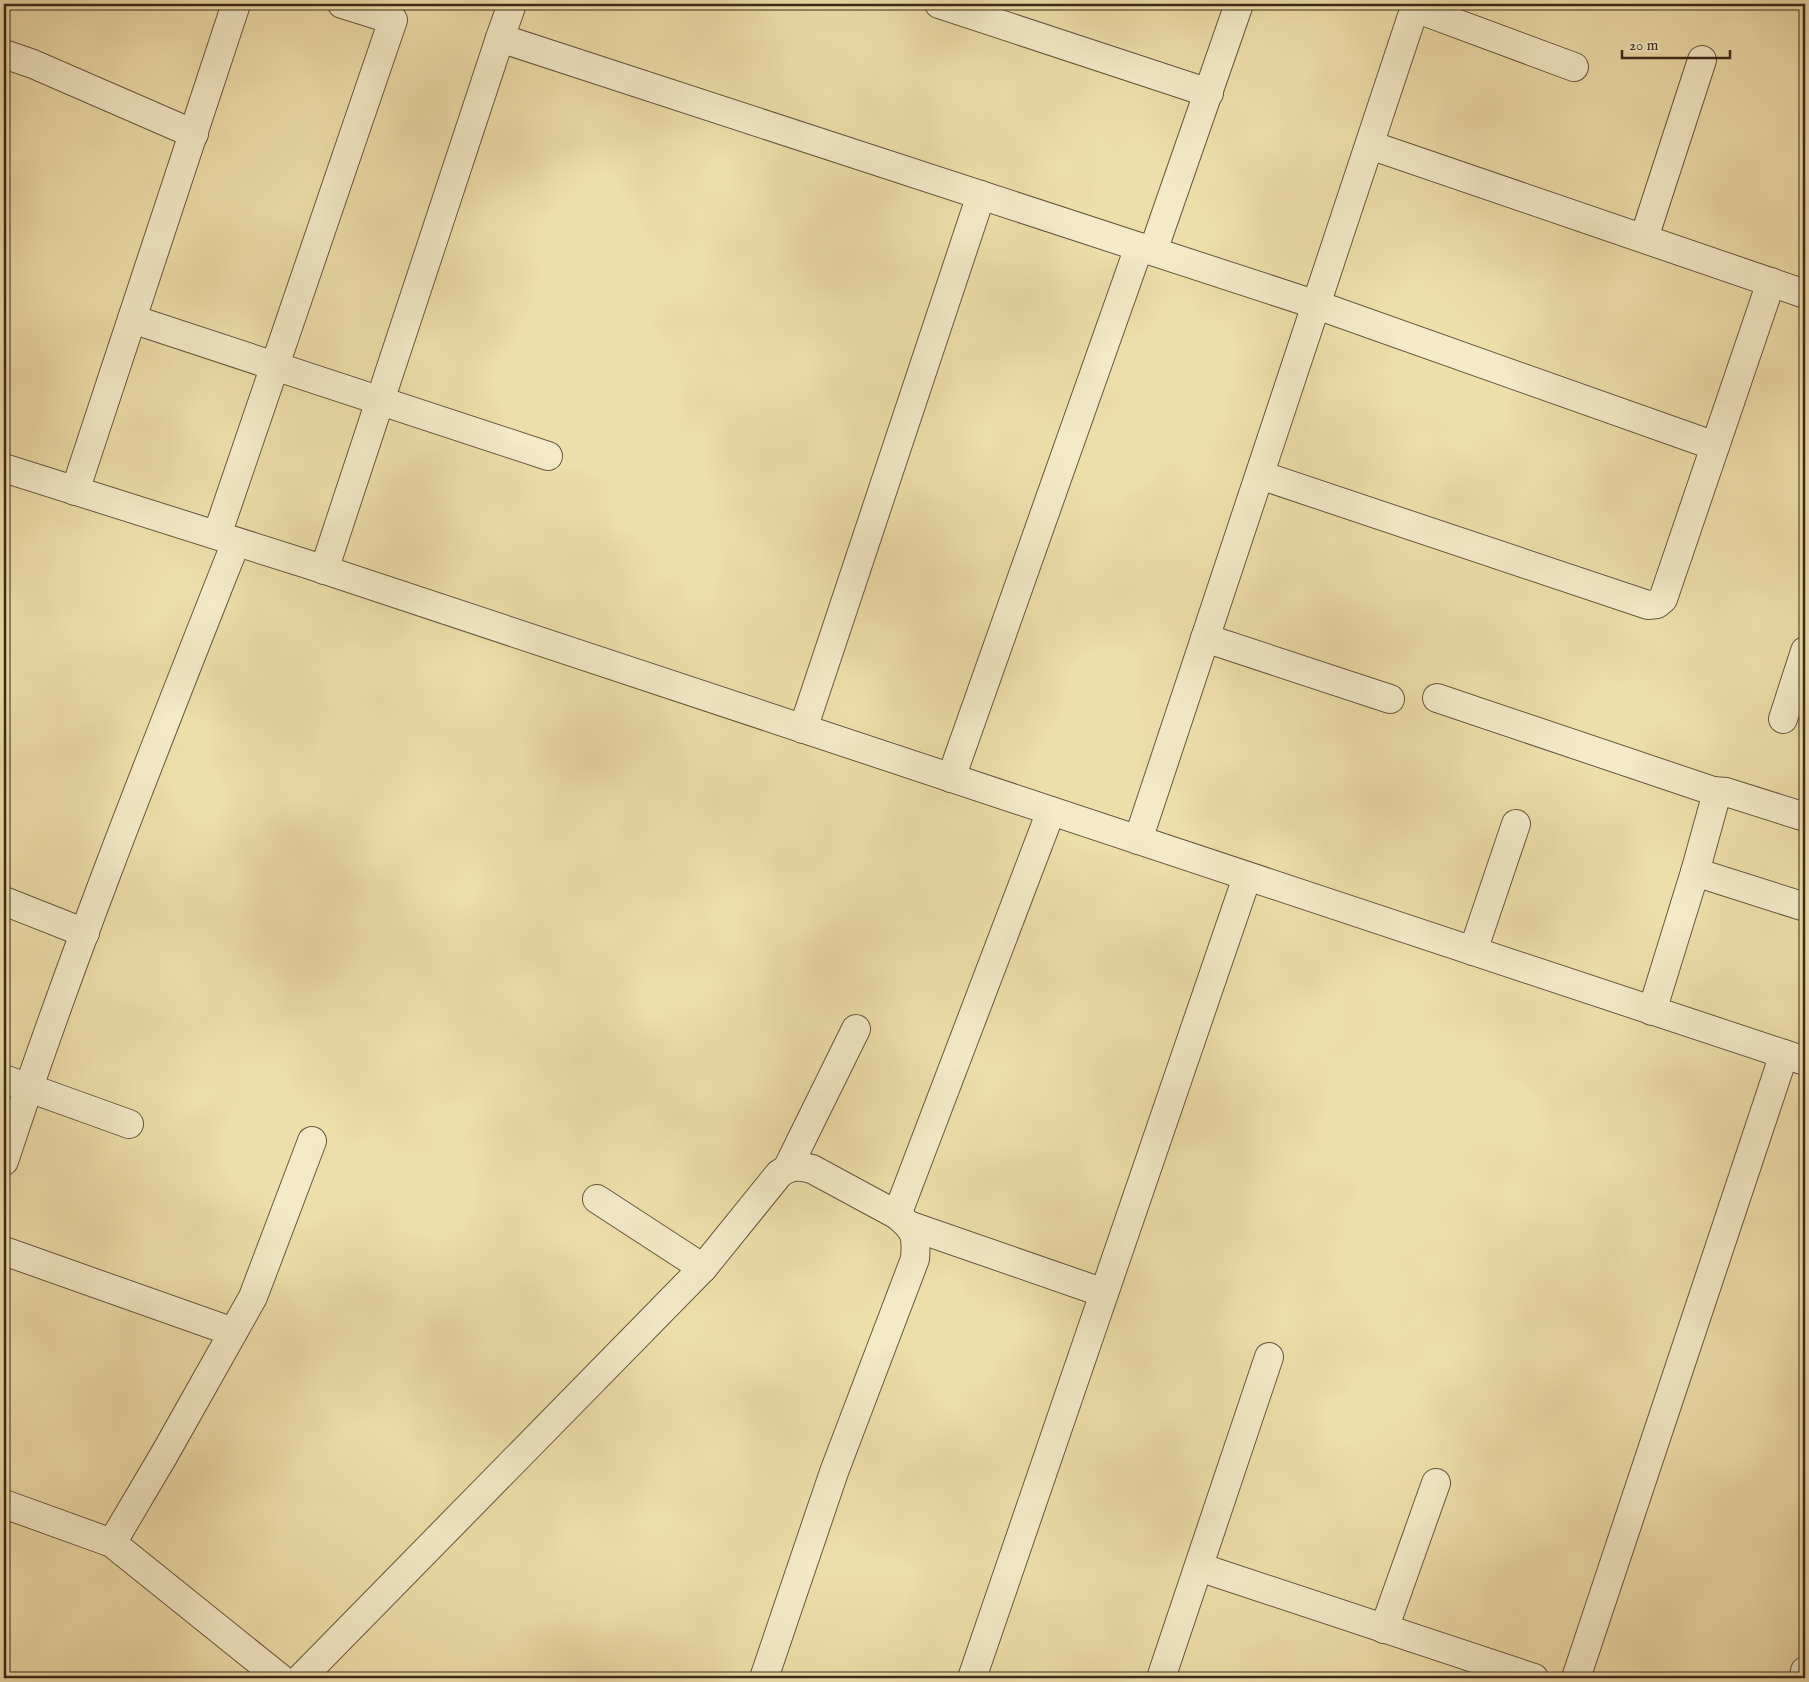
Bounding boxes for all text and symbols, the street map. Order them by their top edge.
scale bar [1622,28,1729,60]
text: 20 m [1629,36,1659,55]

